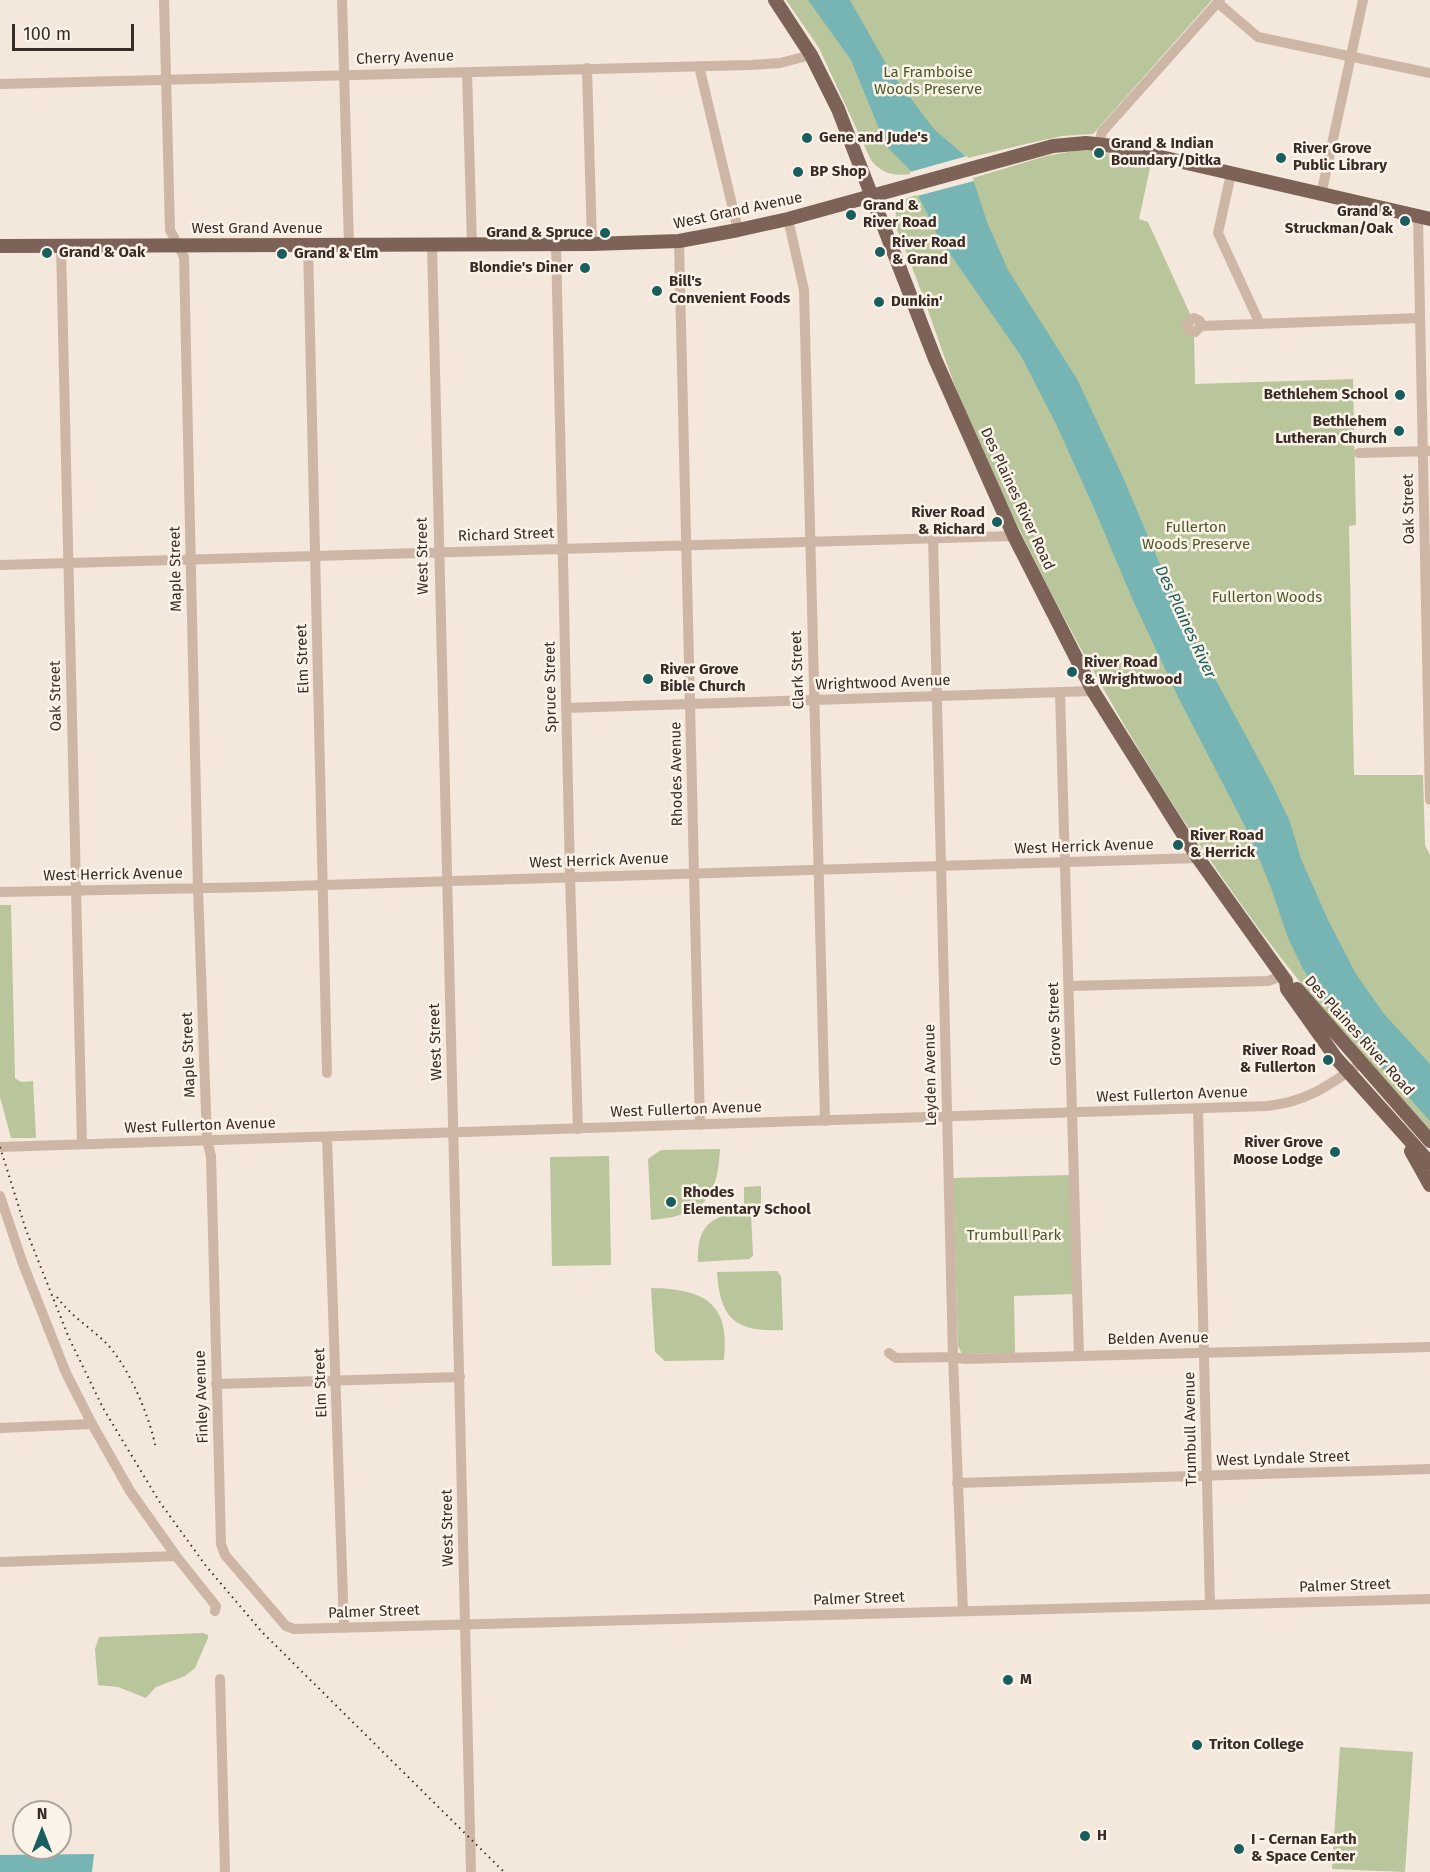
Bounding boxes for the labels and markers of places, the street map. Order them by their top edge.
place label: Gene and Jude's [819,129,928,147]
marker: Gene and Jude's [800,131,814,145]
place label: Grand & Indian Boundary/Ditka [1111,135,1221,170]
place label: River Grove Public Library [1293,140,1387,175]
marker: Grand & Indian Boundary/Ditka [1092,146,1106,160]
marker: River Grove Public Library [1274,151,1288,165]
place label: BP Shop [810,163,867,181]
marker: BP Shop [791,165,805,179]
place label: Grand & River Road [863,197,937,232]
place label: Grand & Struckman/Oak [1285,203,1393,238]
marker: Grand & River Road [844,208,858,222]
marker: Grand & Struckman/Oak [1398,214,1412,228]
place label: Grand & Spruce [486,224,593,242]
marker: Grand & Spruce [598,226,612,240]
place label: River Road & Grand [892,234,966,269]
place label: Grand & Oak [59,244,145,262]
place label: Grand & Elm [294,245,378,263]
marker: River Road & Grand [873,245,887,259]
marker: Grand & Oak [40,246,54,260]
marker: Grand & Elm [275,247,289,261]
place label: Blondie's Diner [469,259,573,277]
marker: Blondie's Diner [578,261,592,275]
place label: Bill's Convenient Foods [669,273,790,308]
marker: Bill's Convenient Foods [650,284,664,298]
place label: Dunkin' [891,293,943,311]
marker: Dunkin' [872,295,886,309]
place label: Bethlehem School [1264,386,1388,404]
marker: Bethlehem School [1393,388,1407,402]
place label: Bethlehem Lutheran Church [1275,413,1387,448]
marker: Bethlehem Lutheran Church [1392,424,1406,438]
place label: River Road & Richard [911,504,985,539]
marker: River Road & Richard [990,515,1004,529]
place label: River Road & Wrightwood [1084,654,1182,689]
place label: River Grove Bible Church [660,661,746,696]
marker: River Road & Wrightwood [1065,665,1079,679]
marker: River Grove Bible Church [641,672,655,686]
place label: River Road & Herrick [1190,827,1264,862]
marker: River Road & Herrick [1171,838,1185,852]
place label: River Road & Fullerton [1240,1042,1316,1077]
marker: River Road & Fullerton [1321,1053,1335,1067]
place label: River Grove Moose Lodge [1233,1134,1323,1169]
marker: River Grove Moose Lodge [1328,1145,1342,1159]
place label: Rhodes Elementary School [683,1184,811,1219]
marker: Rhodes Elementary School [664,1195,678,1209]
place label: M [1020,1671,1032,1689]
marker: M [1001,1673,1015,1687]
place label: Triton College [1209,1736,1304,1754]
marker: Triton College [1190,1738,1204,1752]
place label: H [1097,1827,1107,1845]
marker: H [1078,1829,1092,1843]
place label: I - Cernan Earth & Space Center [1251,1831,1357,1866]
marker: I - Cernan Earth & Space Center [1232,1842,1246,1856]

